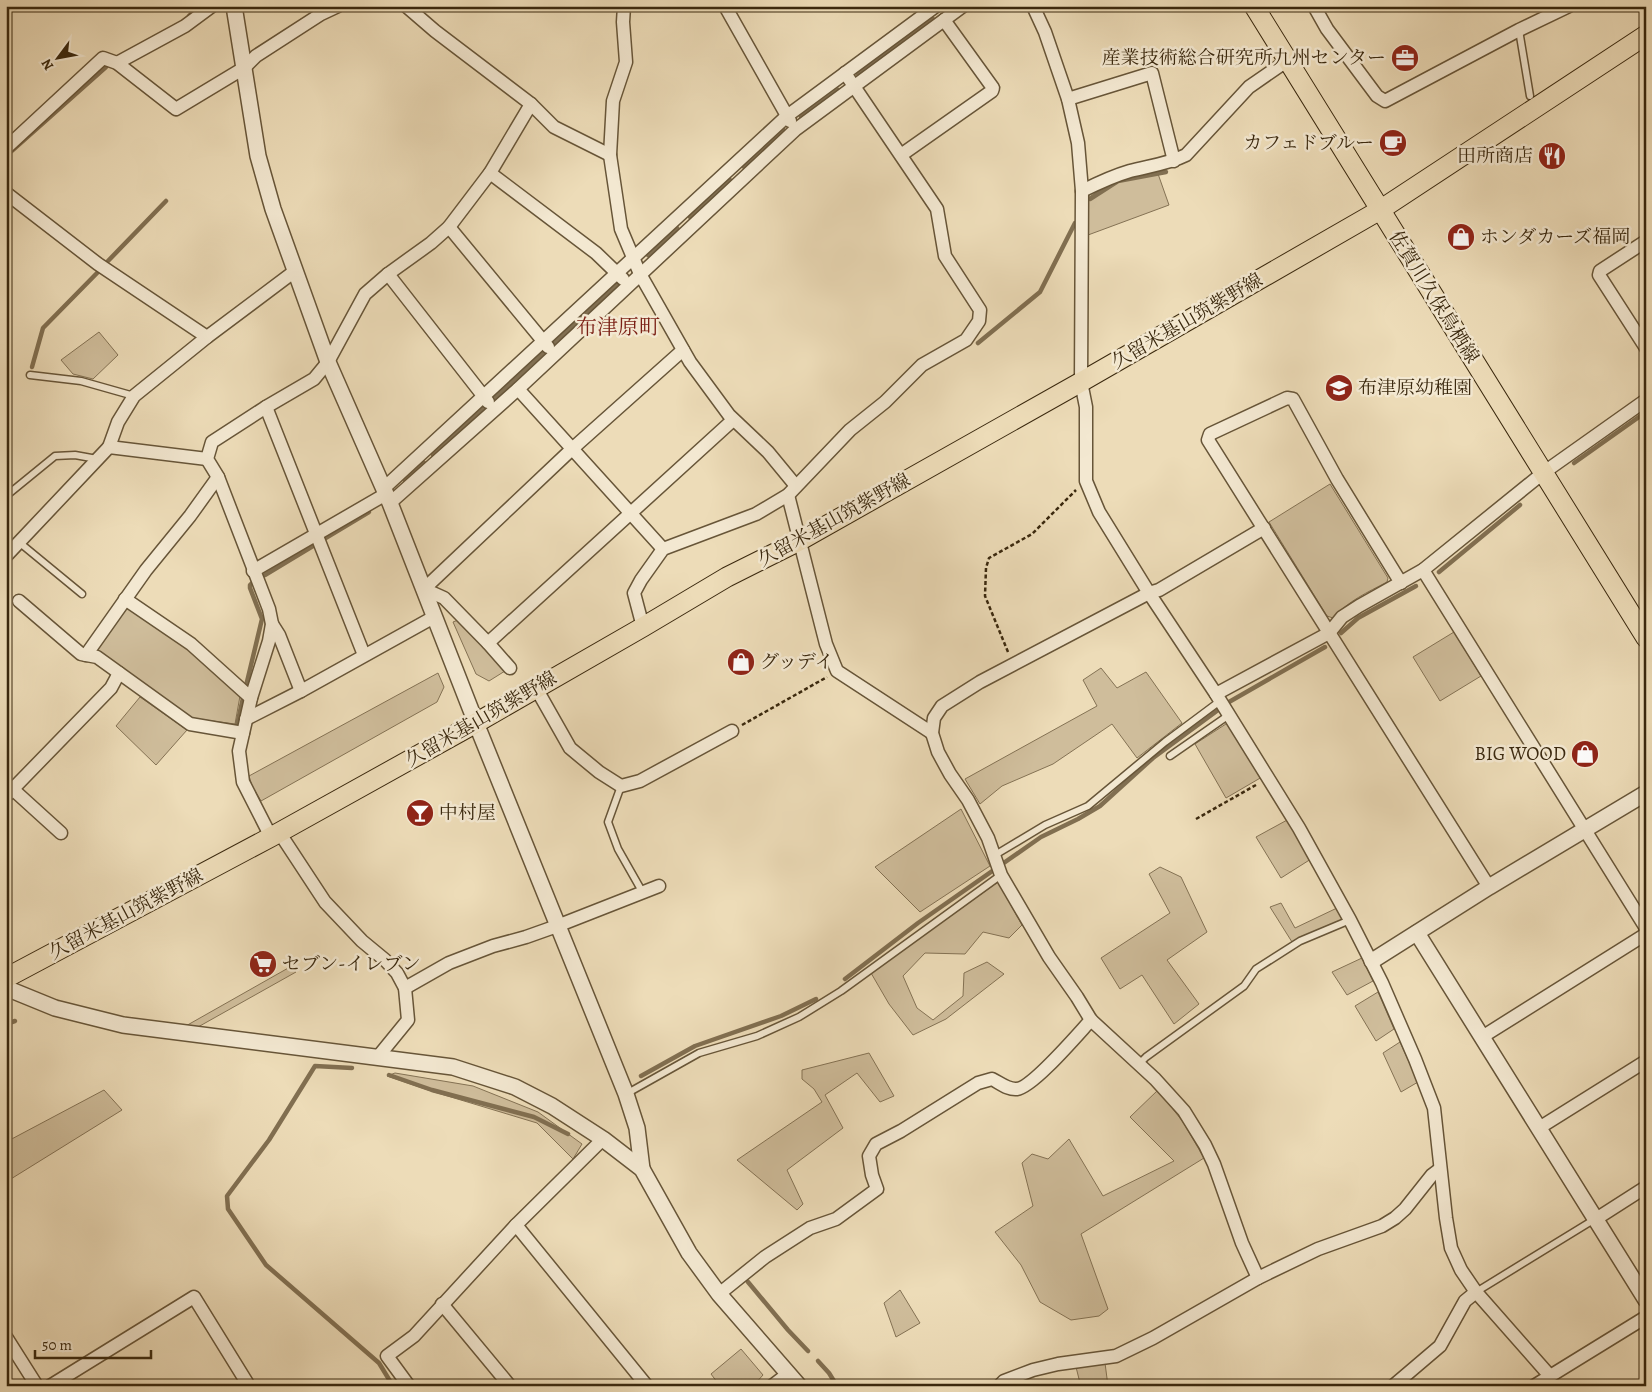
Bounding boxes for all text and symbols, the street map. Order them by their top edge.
north arrow [32,32,82,82]
office icon: 産業技術総合研究所九州センター [1390,43,1420,73]
place label: 産業技術総合研究所九州センター [1102,45,1386,71]
text: N [37,55,58,74]
cafe icon: カフェドブルー [1378,128,1408,158]
place label: カフェドブルー [1243,130,1374,156]
restaurant icon: 田所商店 [1537,141,1567,171]
place label: 田所商店 [1457,143,1533,169]
shop icon: ホンダカーズ福岡 [1446,222,1476,252]
place label: ホンダカーズ福岡 [1480,224,1630,250]
street label: 佐賀川久保鳥栖線 [1383,226,1485,368]
street label: 久留米基山筑紫野線 [1106,267,1268,375]
district label: 布津原町 [576,313,660,341]
school or university icon: 布津原幼稚園 [1324,373,1354,403]
place label: 布津原幼稚園 [1358,375,1472,401]
street label: 久留米基山筑紫野線 [753,467,915,573]
shop icon: グッデイ [726,647,756,677]
place label: グッデイ [760,649,834,675]
street label: 久留米基山筑紫野線 [400,665,562,773]
shop icon: BIG WOOD [1570,739,1600,769]
place label: BIG WOOD [1475,741,1566,767]
bar icon: 中村屋 [405,798,435,828]
place label: 中村屋 [439,800,496,826]
street label: 久留米基山筑紫野線 [44,862,208,966]
supermarket icon: セブン-イレブン [248,949,278,979]
place label: セブン-イレブン [282,951,421,977]
scale bar [35,1327,151,1359]
text: 50 m [42,1335,72,1355]

